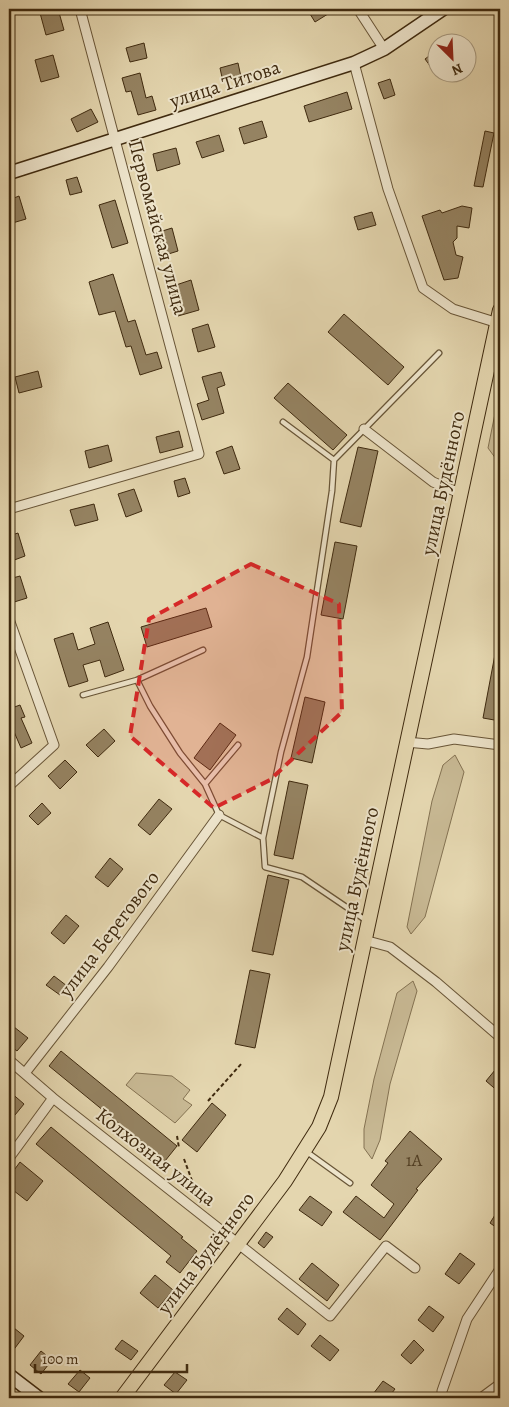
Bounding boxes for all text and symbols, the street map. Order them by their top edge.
north arrow [426,32,476,82]
street label: улица Титова [165,53,284,115]
text: N [449,59,466,80]
street label: Первомайская улица [122,137,195,318]
street label: улица Будённого [414,408,471,559]
street label: улица Будённого [328,804,385,955]
street label: улица Берегового [52,865,166,1004]
street label: Колхозная улица [90,1101,222,1213]
house number: 1А [406,1148,423,1172]
street label: улица Будённого [150,1186,261,1321]
scale bar [35,1342,188,1374]
text: 100 m [42,1349,79,1369]

